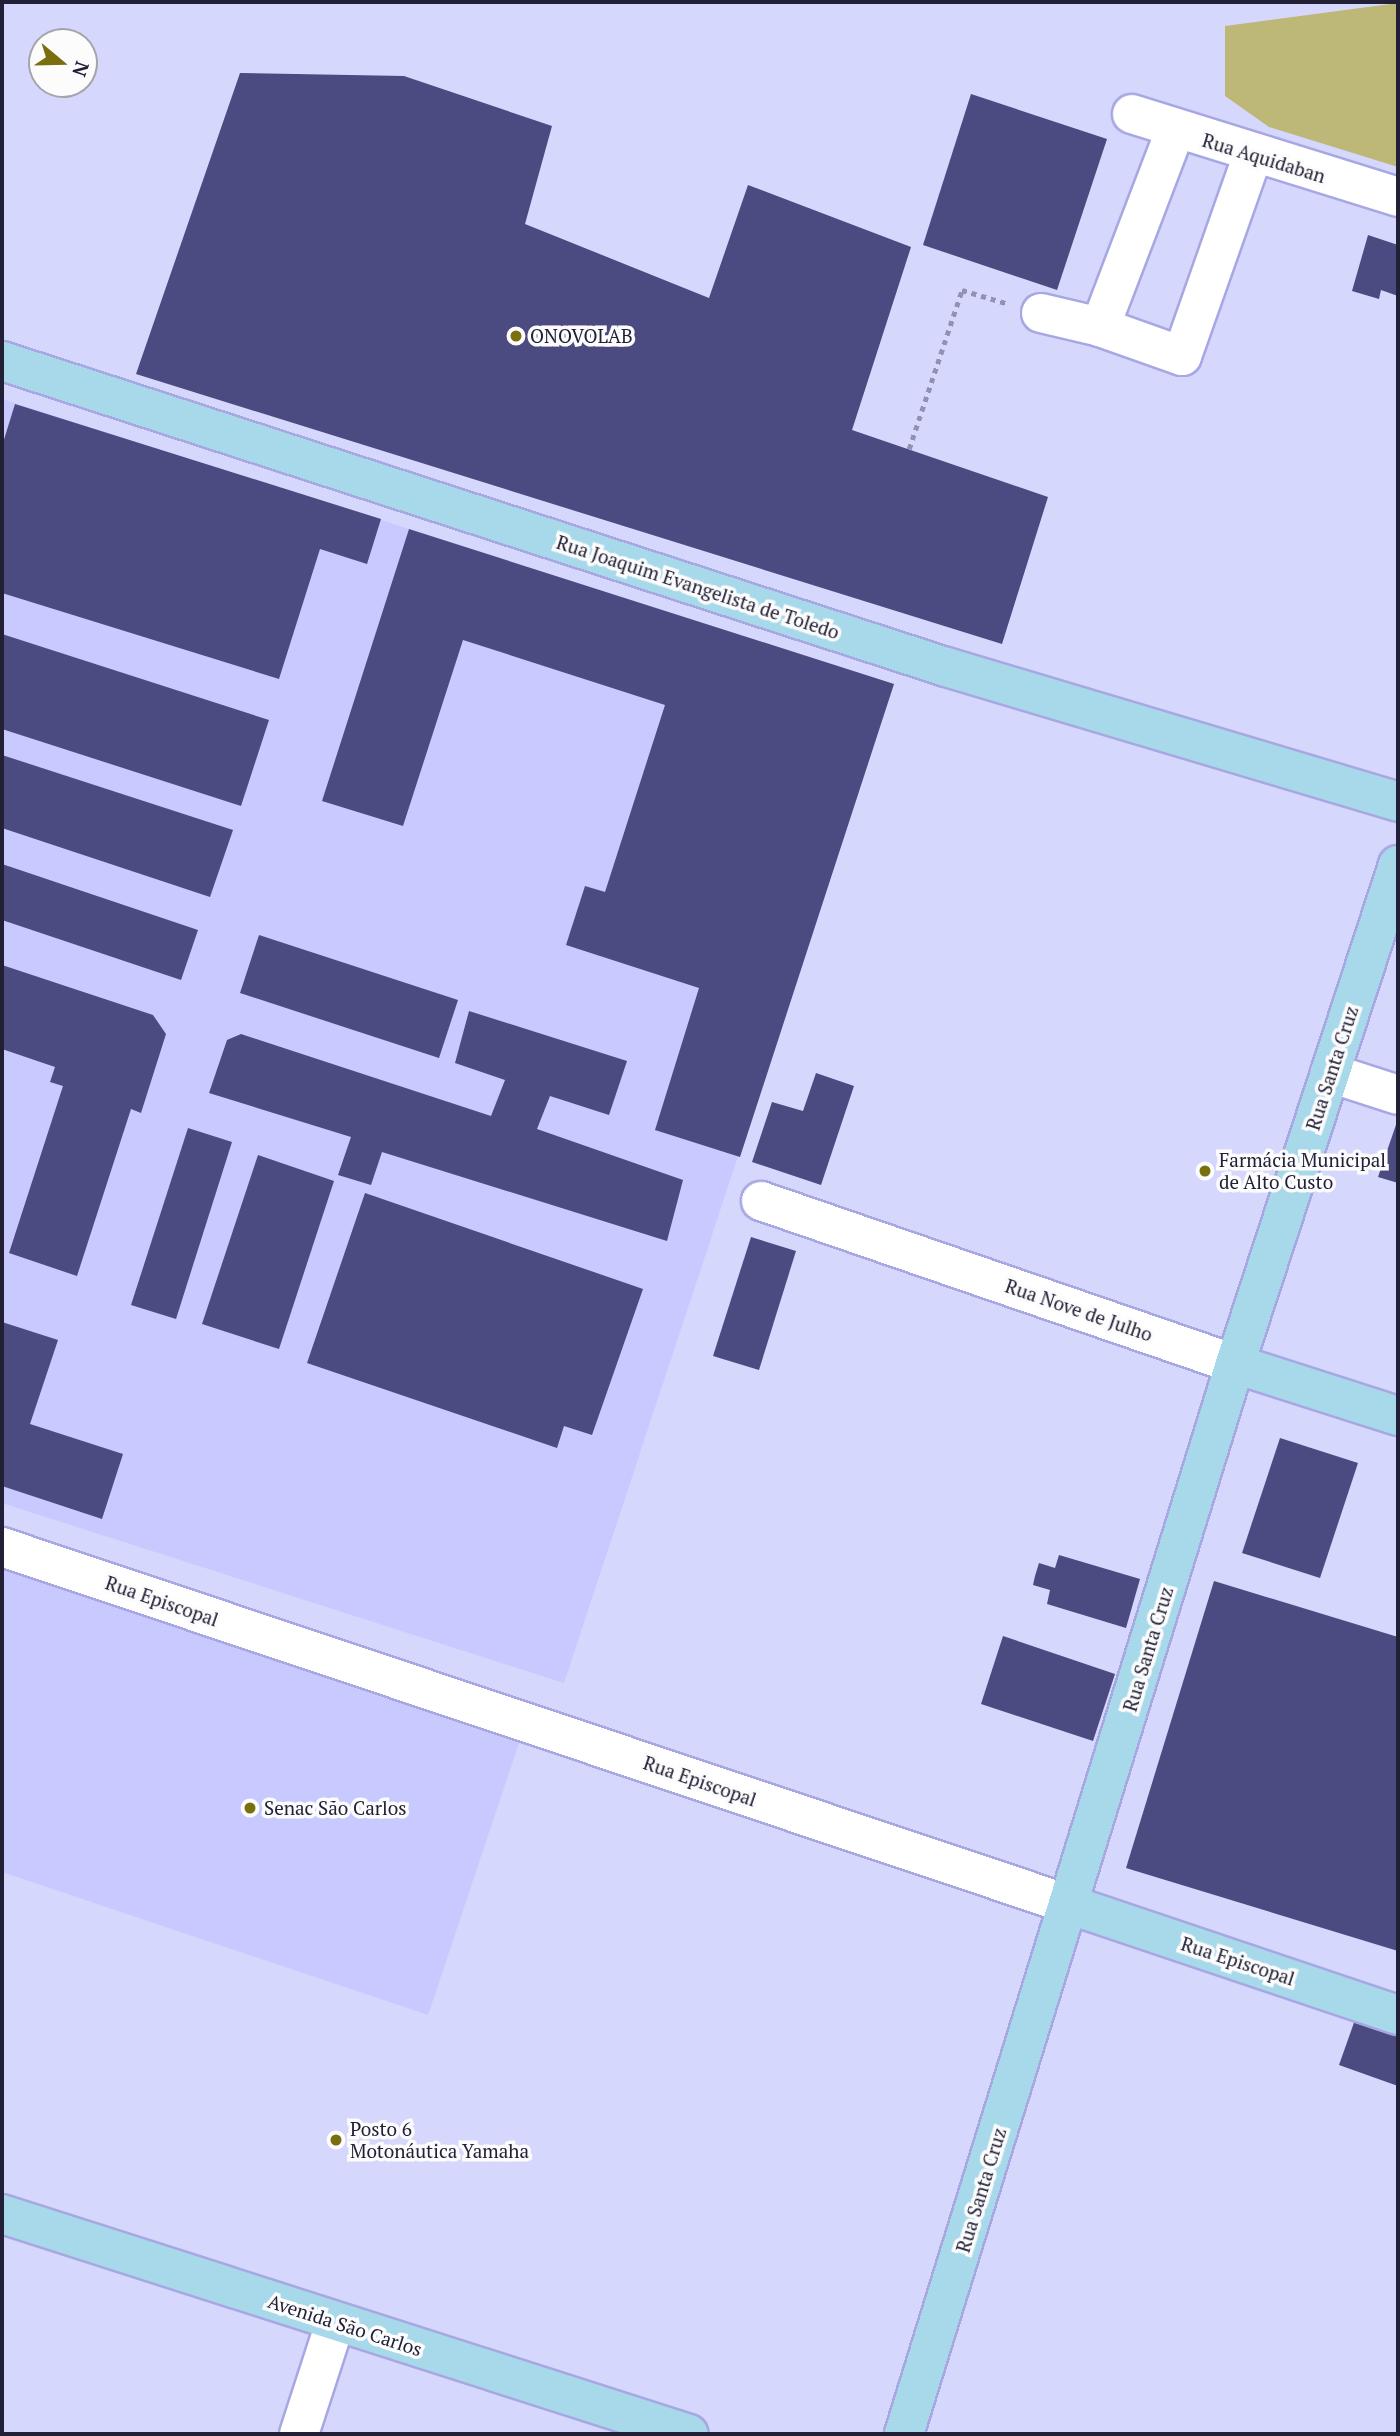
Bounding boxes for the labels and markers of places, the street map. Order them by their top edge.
place label: ONOVOLAB [530,325,633,347]
marker: ONOVOLAB [508,328,524,344]
place label: Farmácia Municipal de Alto Custo [1219,1149,1386,1193]
marker: Farmácia Municipal de Alto Custo [1197,1163,1213,1179]
place label: Senac São Carlos [264,1797,407,1819]
marker: Senac São Carlos [242,1800,258,1816]
place label: Posto 6 Motonáutica Yamaha [350,2118,529,2162]
marker: Posto 6 Motonáutica Yamaha [328,2132,344,2148]

